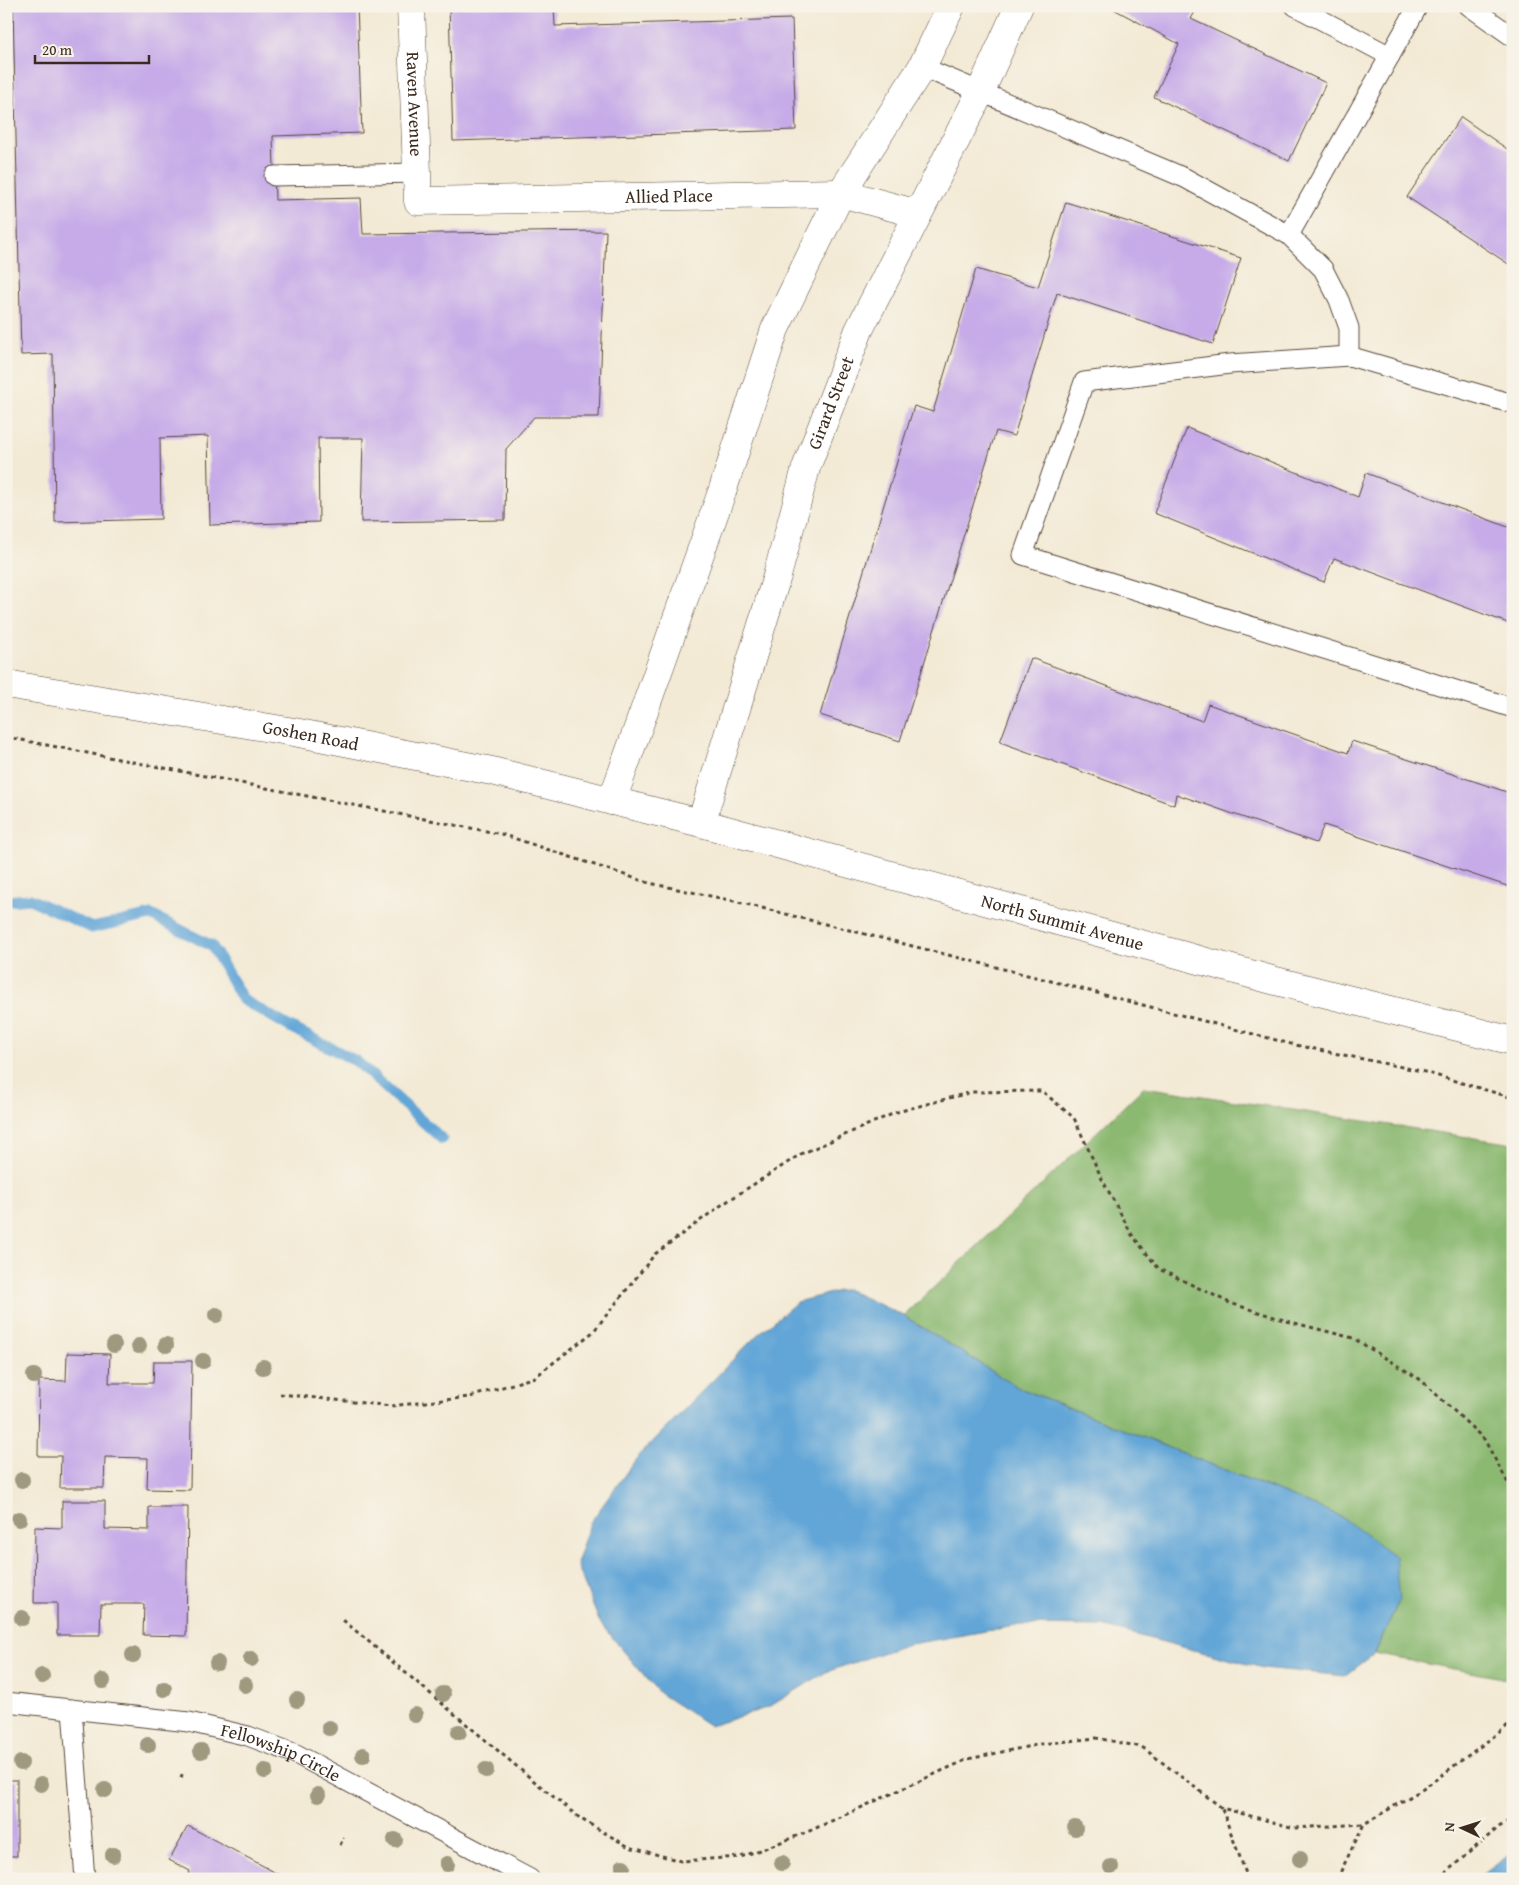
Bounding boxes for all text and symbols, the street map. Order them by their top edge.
scale bar [35,32,149,64]
text: 20 m [42,39,73,60]
street label: Raven Avenue [400,51,430,157]
street label: Allied Place [625,181,713,210]
street label: Girard Street [800,352,861,453]
street label: Goshen Road [261,713,362,758]
street label: North Summit Avenue [978,887,1147,957]
street label: Fellowship Circle [218,1716,346,1788]
north arrow [1436,1802,1486,1852]
text: N [1439,1821,1459,1832]

